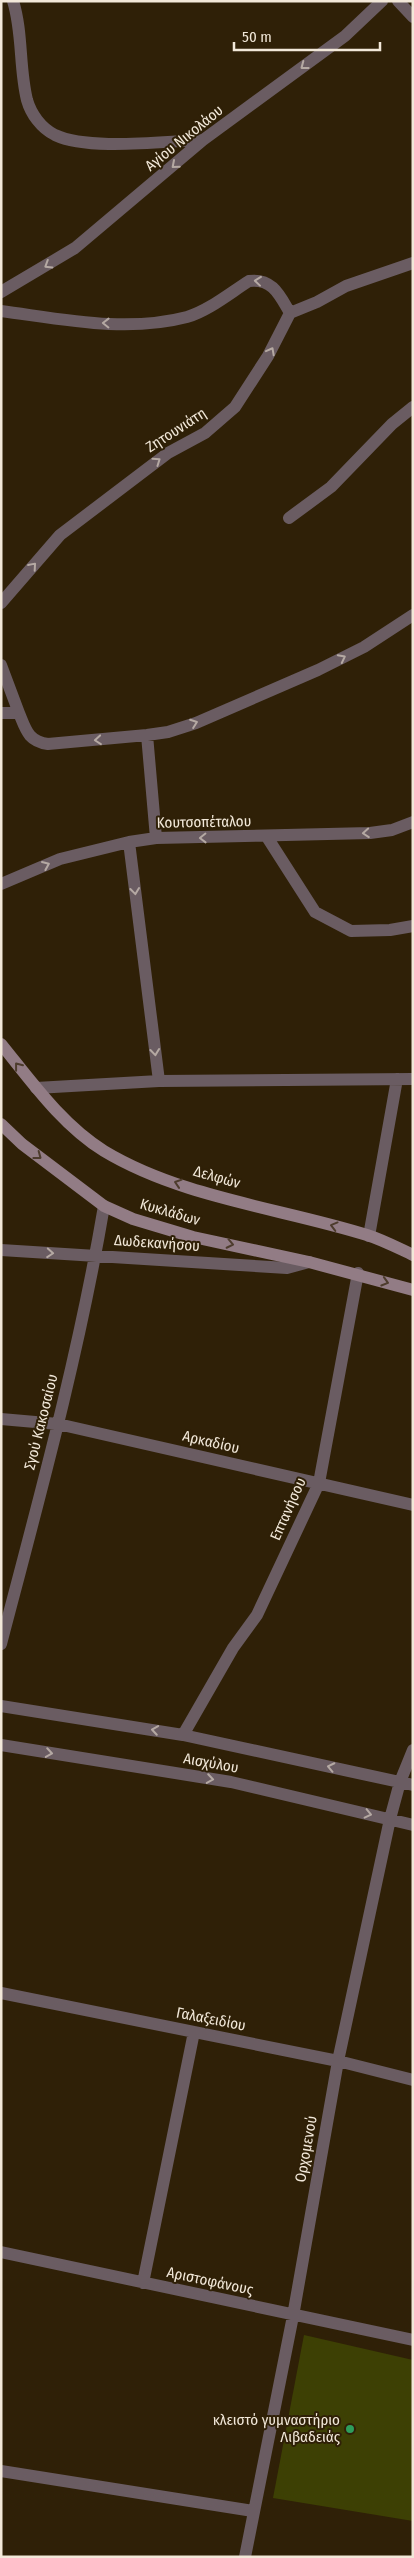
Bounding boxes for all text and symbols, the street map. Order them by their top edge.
scale bar [234,20,380,52]
text: 50 m [242,28,272,46]
one-way arrow [301,61,310,69]
street label: Αγίου Νικολάου [141,101,227,175]
one-way arrow [172,159,181,168]
one-way arrow [44,259,53,268]
one-way arrow [253,276,261,287]
one-way arrow [102,318,110,329]
one-way arrow [265,347,275,356]
street label: Ζητουνιάτη [142,404,210,456]
one-way arrow [151,458,161,467]
one-way arrow [27,562,36,571]
one-way arrow [337,654,346,664]
one-way arrow [189,719,197,729]
one-way arrow [94,734,102,745]
street label: Κουτσοπέταλου [157,812,251,832]
one-way arrow [361,827,369,838]
one-way arrow [199,833,207,843]
one-way arrow [41,861,50,872]
one-way arrow [130,886,140,895]
one-way arrow [150,1048,161,1056]
one-way arrow [16,1063,24,1072]
one-way arrow [32,1150,42,1159]
street label: Δελφών [191,1162,243,1192]
one-way arrow [174,1178,182,1188]
street label: Κυκλάδων [138,1195,203,1229]
one-way arrow [331,1222,339,1232]
street label: Δωδεκανήσου [114,1231,200,1255]
one-way arrow [225,1239,234,1249]
one-way arrow [46,1247,54,1258]
one-way arrow [381,1276,389,1286]
street label: Σγού Κακοσαίου [20,1372,62,1472]
street label: Αρκαδίου [181,1427,241,1457]
street label: Επτανήσου [266,1475,310,1543]
one-way arrow [150,1725,158,1736]
one-way arrow [45,1747,54,1757]
street label: Αισχύλου [182,1749,240,1777]
one-way arrow [327,1762,335,1772]
one-way arrow [206,1773,214,1784]
one-way arrow [364,1808,373,1819]
street label: Γαλαξειδίου [175,2003,247,2035]
street label: Ορχομενού [291,2114,321,2184]
street label: Αριστοφάνους [165,2263,255,2299]
place label: κλειστό γυμναστήριο Λιβαδειάς [213,2411,341,2446]
marker: κλειστό γυμναστήριο Λιβαδειάς [344,2423,356,2435]

